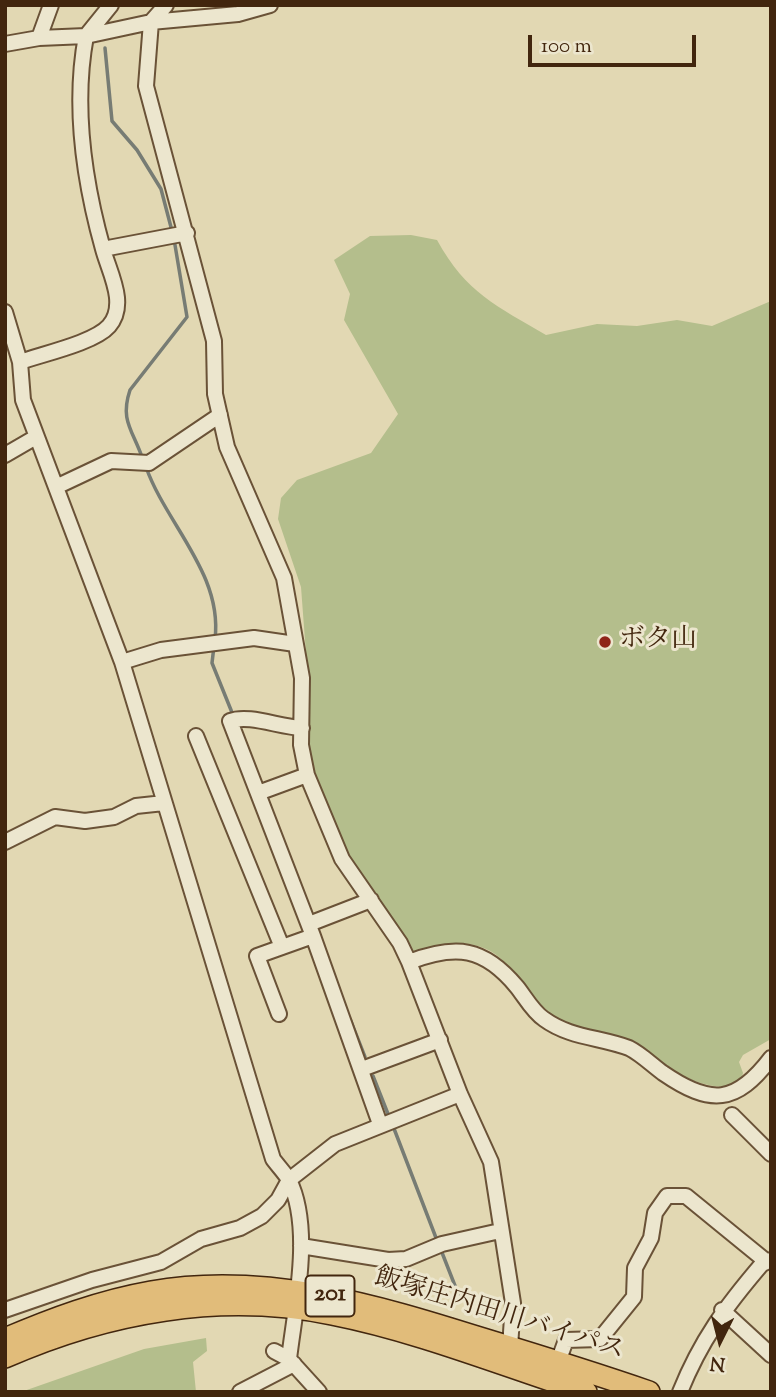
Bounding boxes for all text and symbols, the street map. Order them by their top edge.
scale bar [531,21,699,65]
text: 100 m [541,32,592,62]
place label: ボタ山 [619,626,697,658]
marker: ボタ山 [597,634,613,650]
street label: 飯塚庄内田川バイパス [370,1263,628,1369]
road number: 201 [306,1276,354,1316]
north arrow [685,1306,755,1376]
text: N [709,1348,727,1377]

